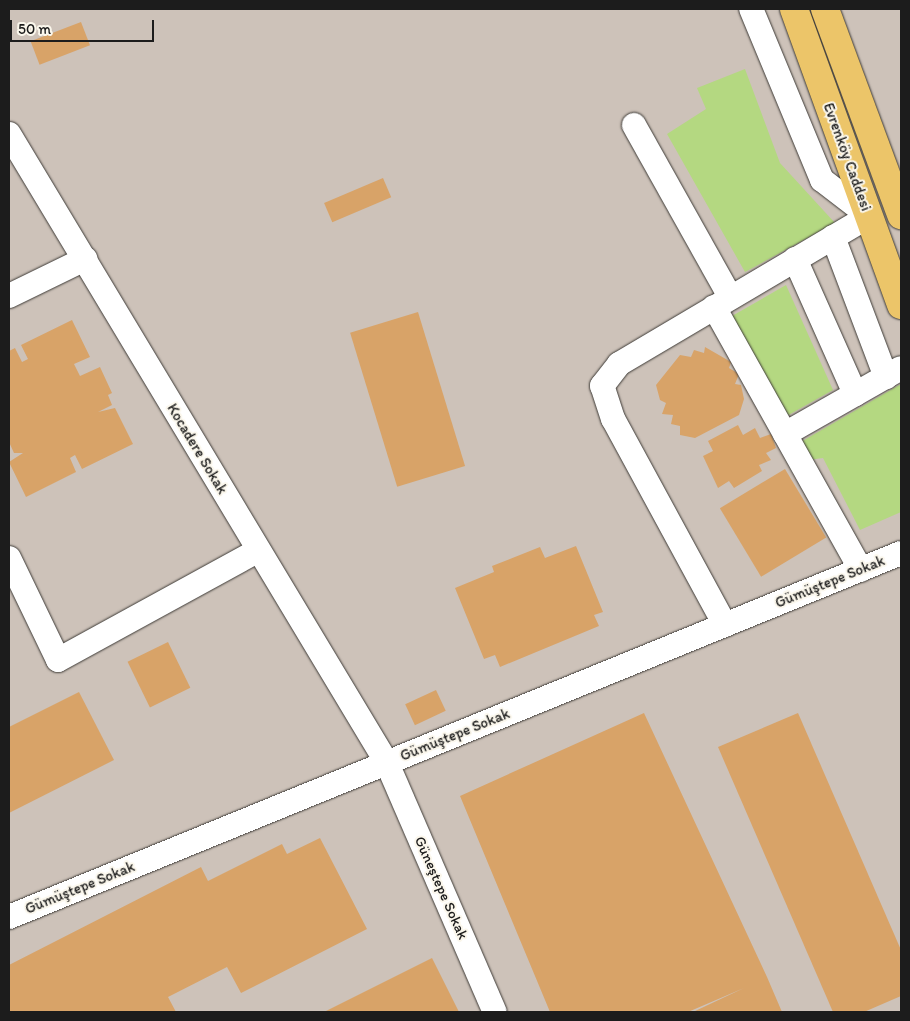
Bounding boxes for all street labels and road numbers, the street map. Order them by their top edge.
street label: Evrenköy Caddesi [819,101,875,213]
street label: Kocadere Sokak [163,401,231,497]
street label: Gümüştepe Sokak [773,552,887,612]
street label: Gümüştepe Sokak [398,705,512,765]
street label: Güneştepe Sokak [410,834,472,942]
street label: Gümüştepe Sokak [23,858,137,918]

